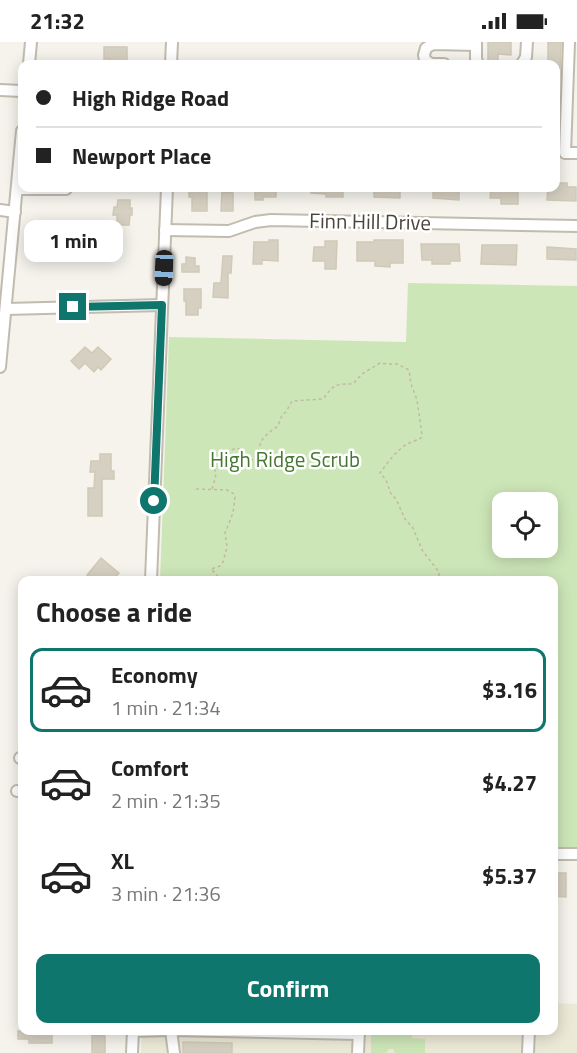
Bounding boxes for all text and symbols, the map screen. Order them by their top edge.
text: 21:32 [30,4,85,38]
text: High Ridge Road [72,81,229,115]
text: Newport Place [72,139,211,173]
street label: Finn Hill Drive [309,204,431,238]
callout: 1 min [23,220,122,262]
text: 1 min [49,225,98,256]
car [154,250,174,286]
route end [59,293,86,320]
park label: High Ridge Scrub [210,443,360,475]
route start [140,487,167,514]
map controls [492,492,558,558]
button: locate [492,492,558,558]
text: Choose a ride [36,591,192,632]
text: Economy [111,658,198,692]
icon: car [39,663,93,717]
text: $3.16 [482,673,537,707]
text: 1 min · 21:34 [111,692,221,723]
text: Comfort [111,751,189,785]
icon: car [39,756,93,810]
text: $4.27 [482,766,537,800]
text: 2 min · 21:35 [111,785,221,816]
text: XL [111,844,134,878]
icon: car [39,849,93,903]
text: $5.37 [482,859,537,893]
text: 3 min · 21:36 [111,878,221,909]
button: Confirm [36,954,540,1023]

